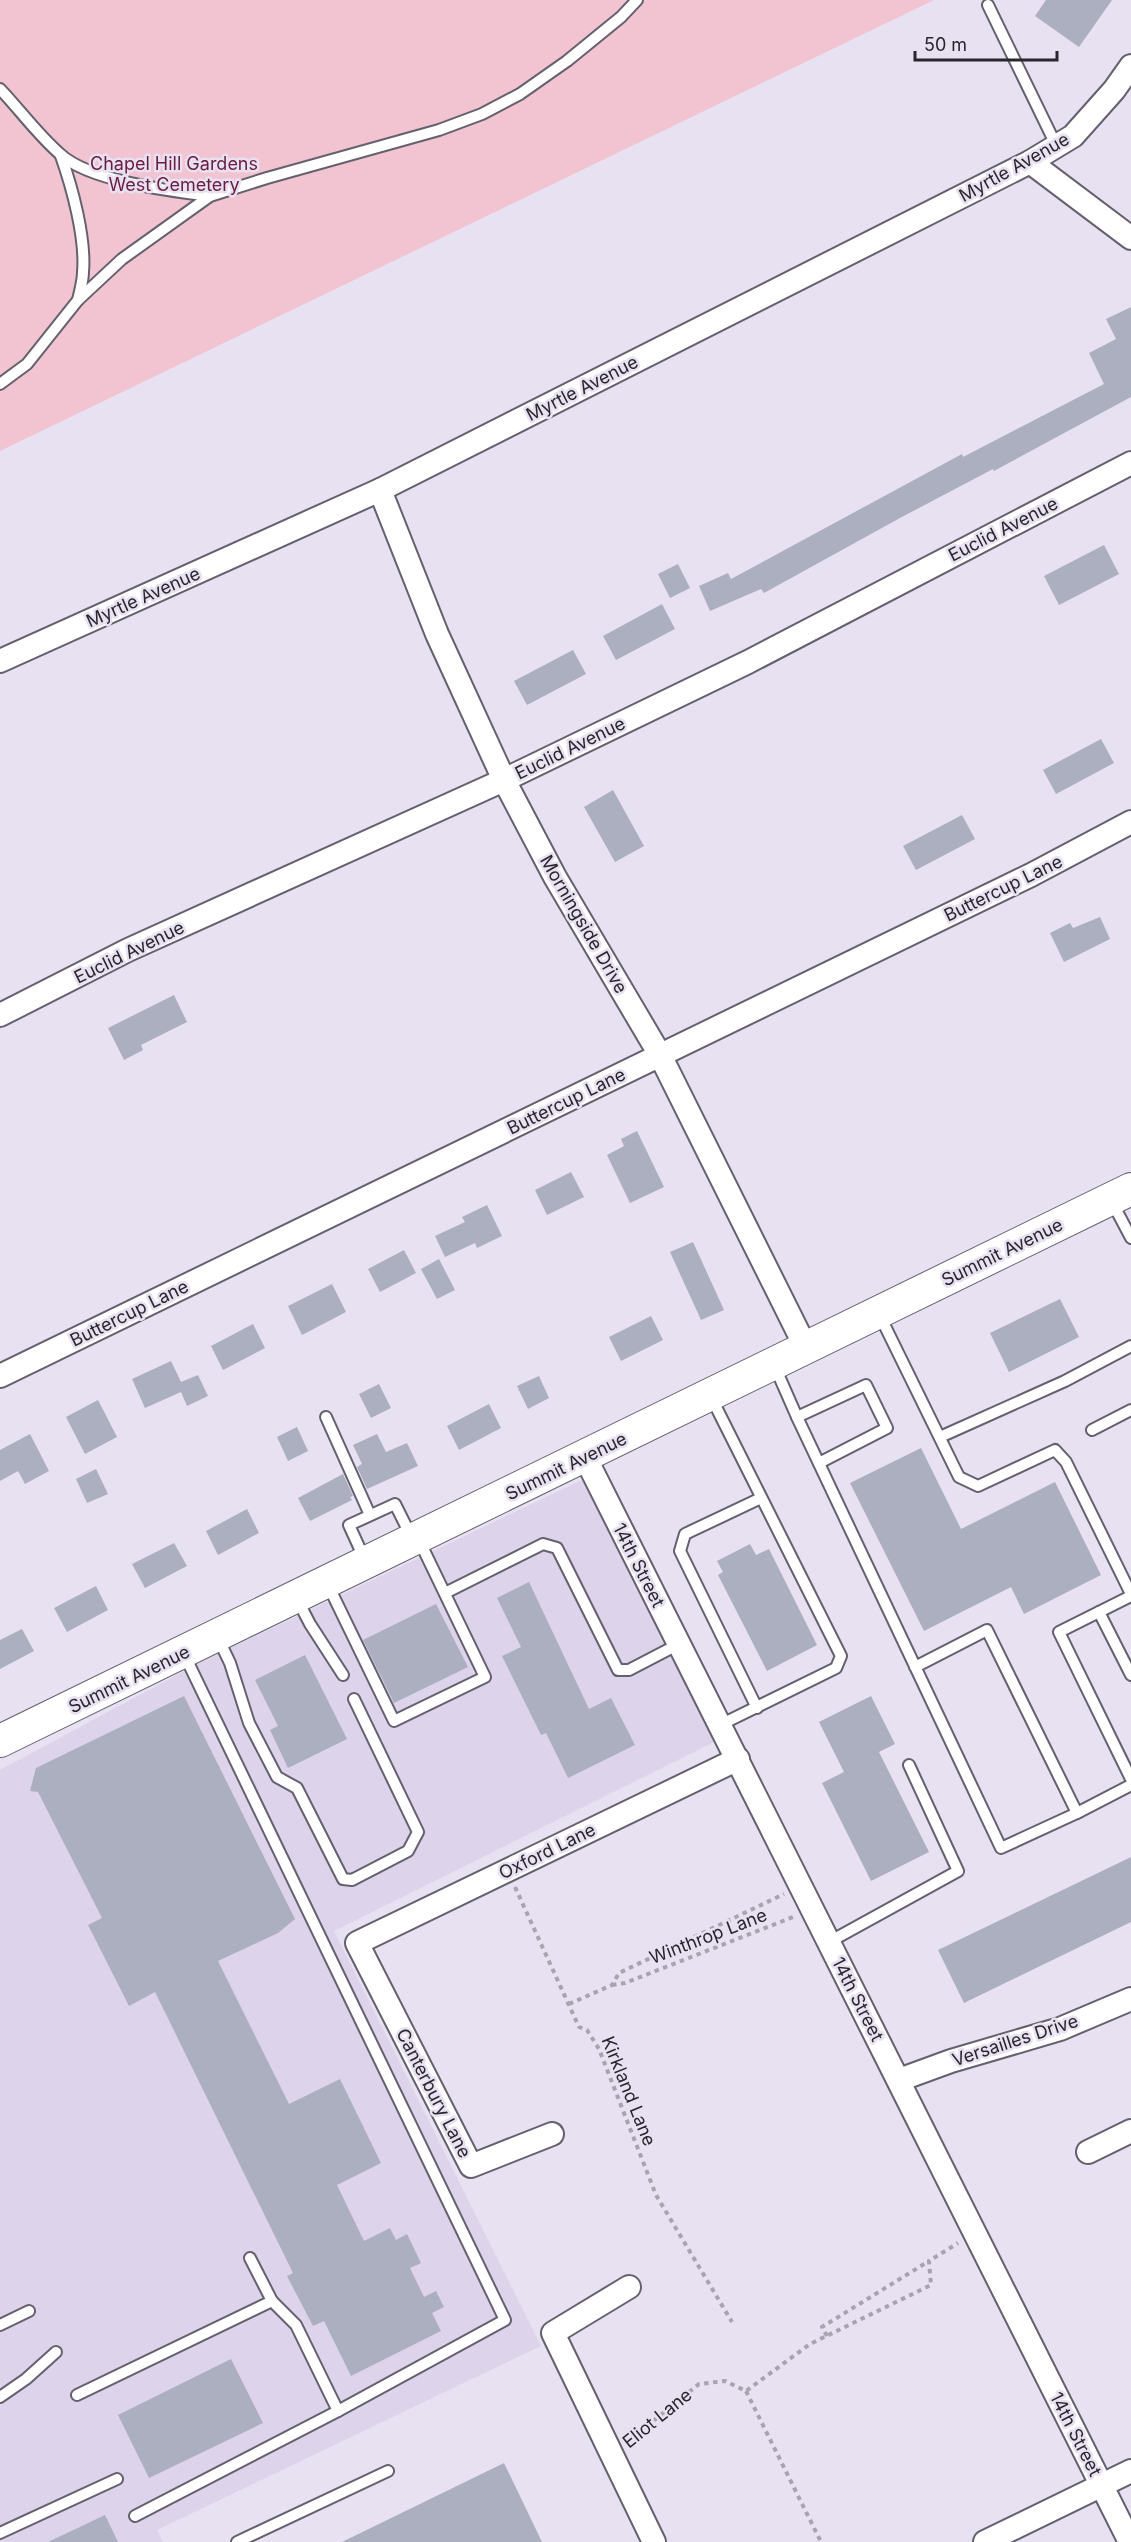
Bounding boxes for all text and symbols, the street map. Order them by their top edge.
scale bar [915,24,1058,62]
text: 50 m [924,34,967,55]
street label: Myrtle Avenue [955,128,1073,206]
park label: Chapel Hill Gardens West Cemetery [90,153,258,195]
street label: Myrtle Avenue [523,351,641,425]
street label: Euclid Avenue [945,492,1061,566]
street label: Myrtle Avenue [83,562,203,632]
street label: Euclid Avenue [512,712,628,784]
street label: Buttercup Lane [940,850,1066,926]
street label: Morningside Drive [536,851,632,997]
street label: Euclid Avenue [71,916,187,988]
street label: Buttercup Lane [503,1063,629,1139]
street label: Summit Avenue [938,1214,1066,1290]
street label: Buttercup Lane [66,1275,192,1351]
street label: Summit Avenue [502,1428,630,1504]
street label: 14th Street [609,1520,669,1611]
street label: Summit Avenue [65,1641,193,1717]
street label: Oxford Lane [495,1819,599,1883]
street label: Winthrop Lane [646,1904,770,1968]
street label: 14th Street [828,1954,888,2045]
street label: Versailles Drive [949,2010,1081,2070]
street label: Canterbury Lane [392,2025,476,2161]
street label: Kirkland Lane [597,2033,661,2149]
street label: Eliot Lane [618,2384,696,2452]
street label: 14th Street [1046,2389,1106,2480]

